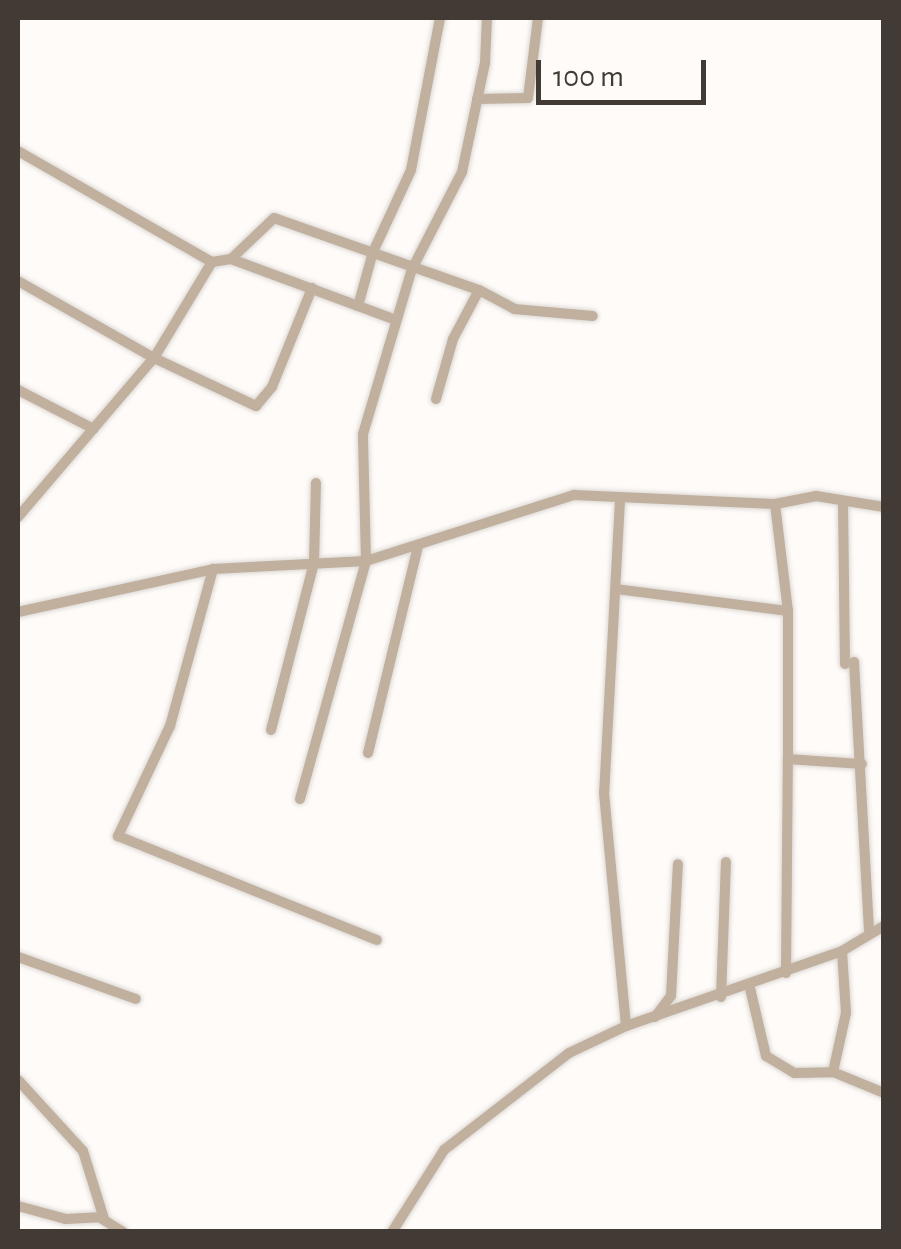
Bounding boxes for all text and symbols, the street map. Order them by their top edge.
scale bar [541,40,711,102]
text: 100 m [553,62,624,92]

